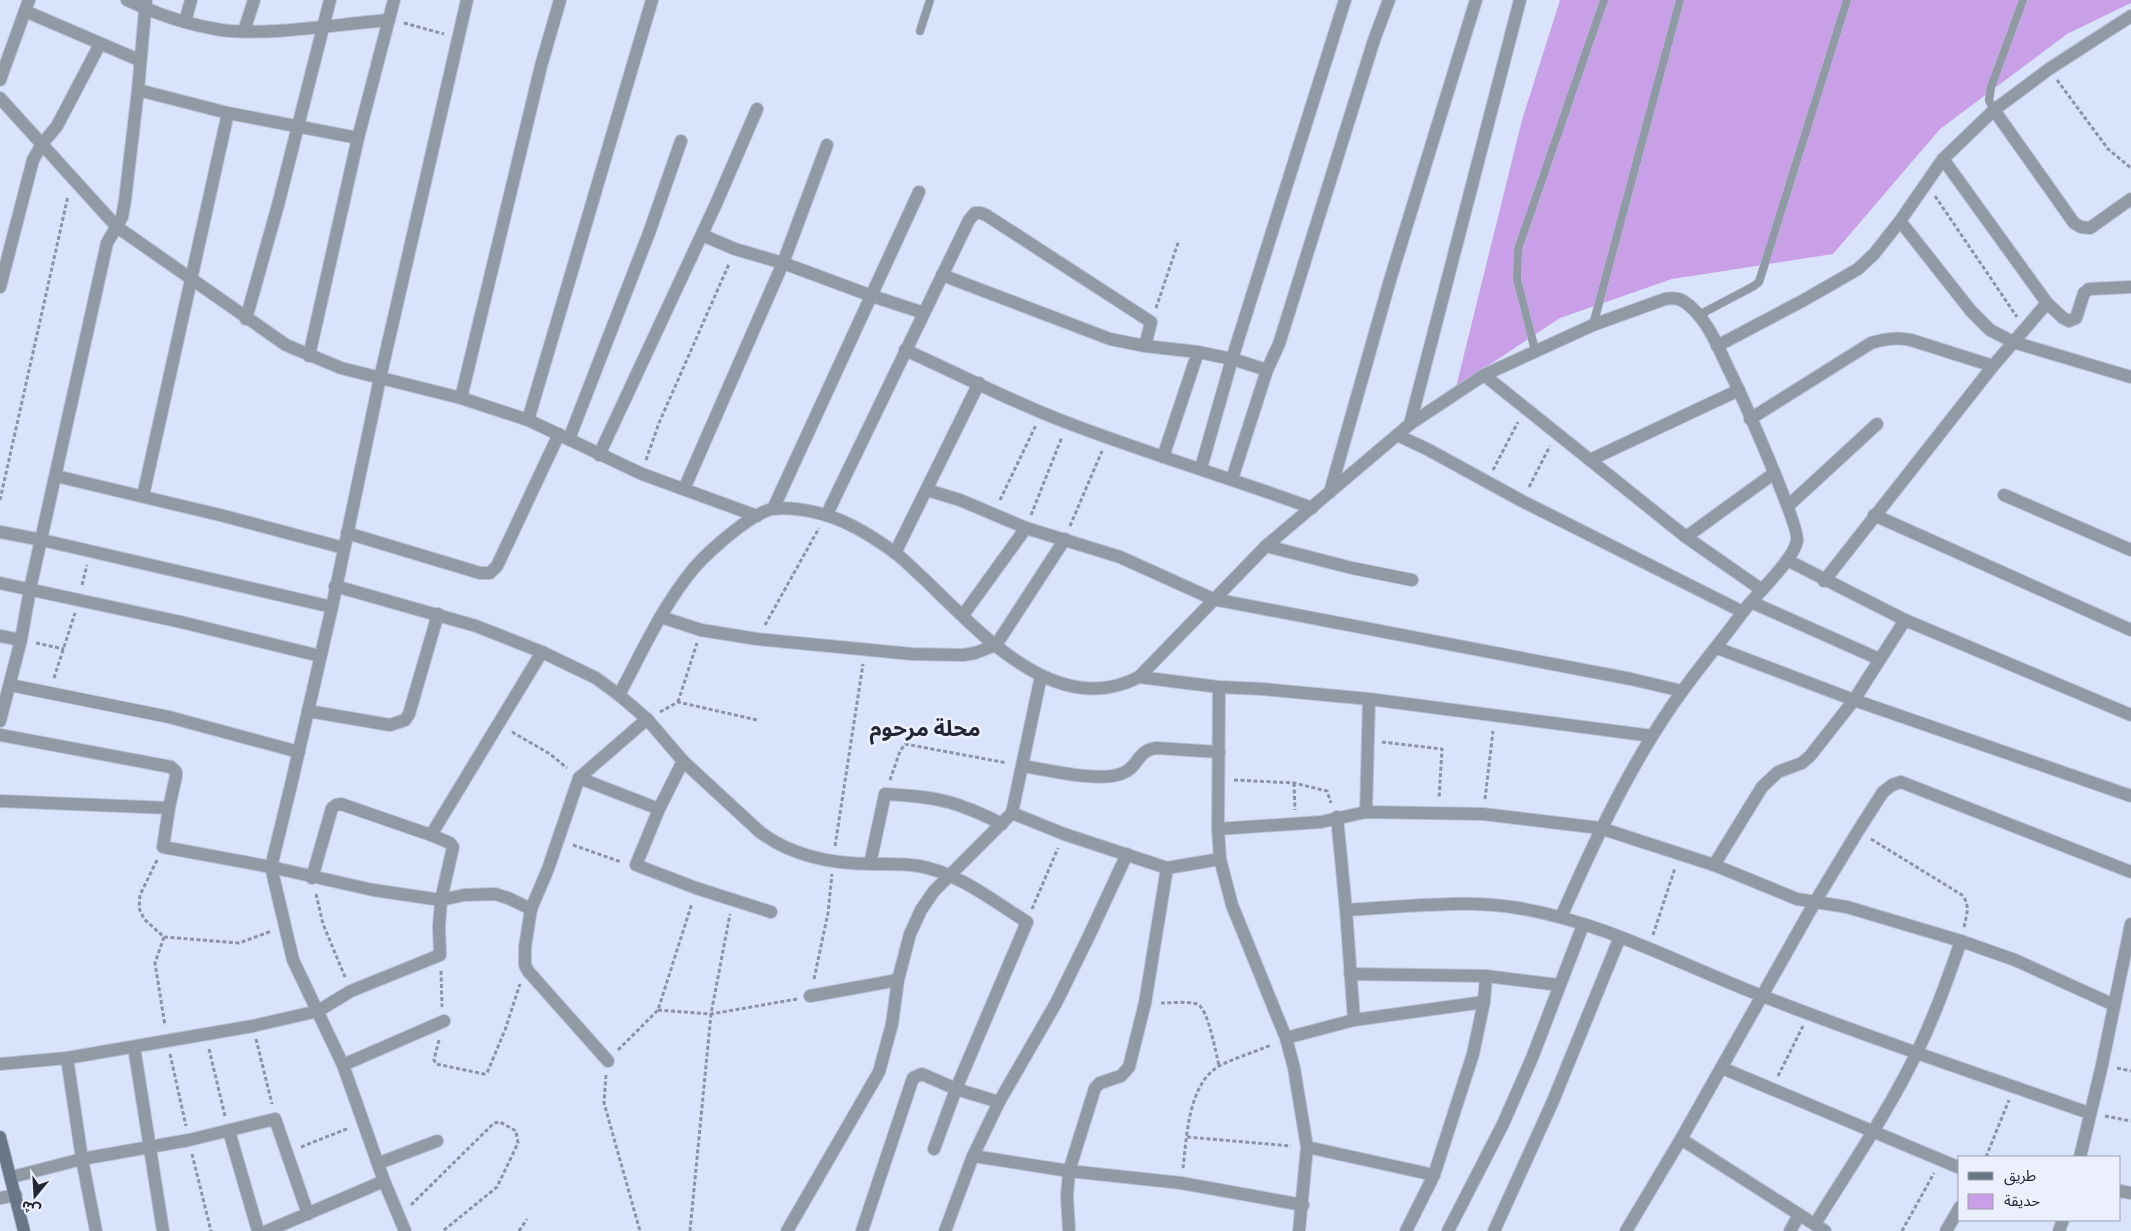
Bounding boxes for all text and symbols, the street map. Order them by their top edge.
district label: محلة مرحوم [869,711,981,745]
legend [1958,1156,2121,1221]
text: طريق [2004,1164,2036,1187]
north arrow [10,1171,60,1221]
text: حديقة [2004,1189,2040,1212]
text: ش [18,1196,43,1222]

